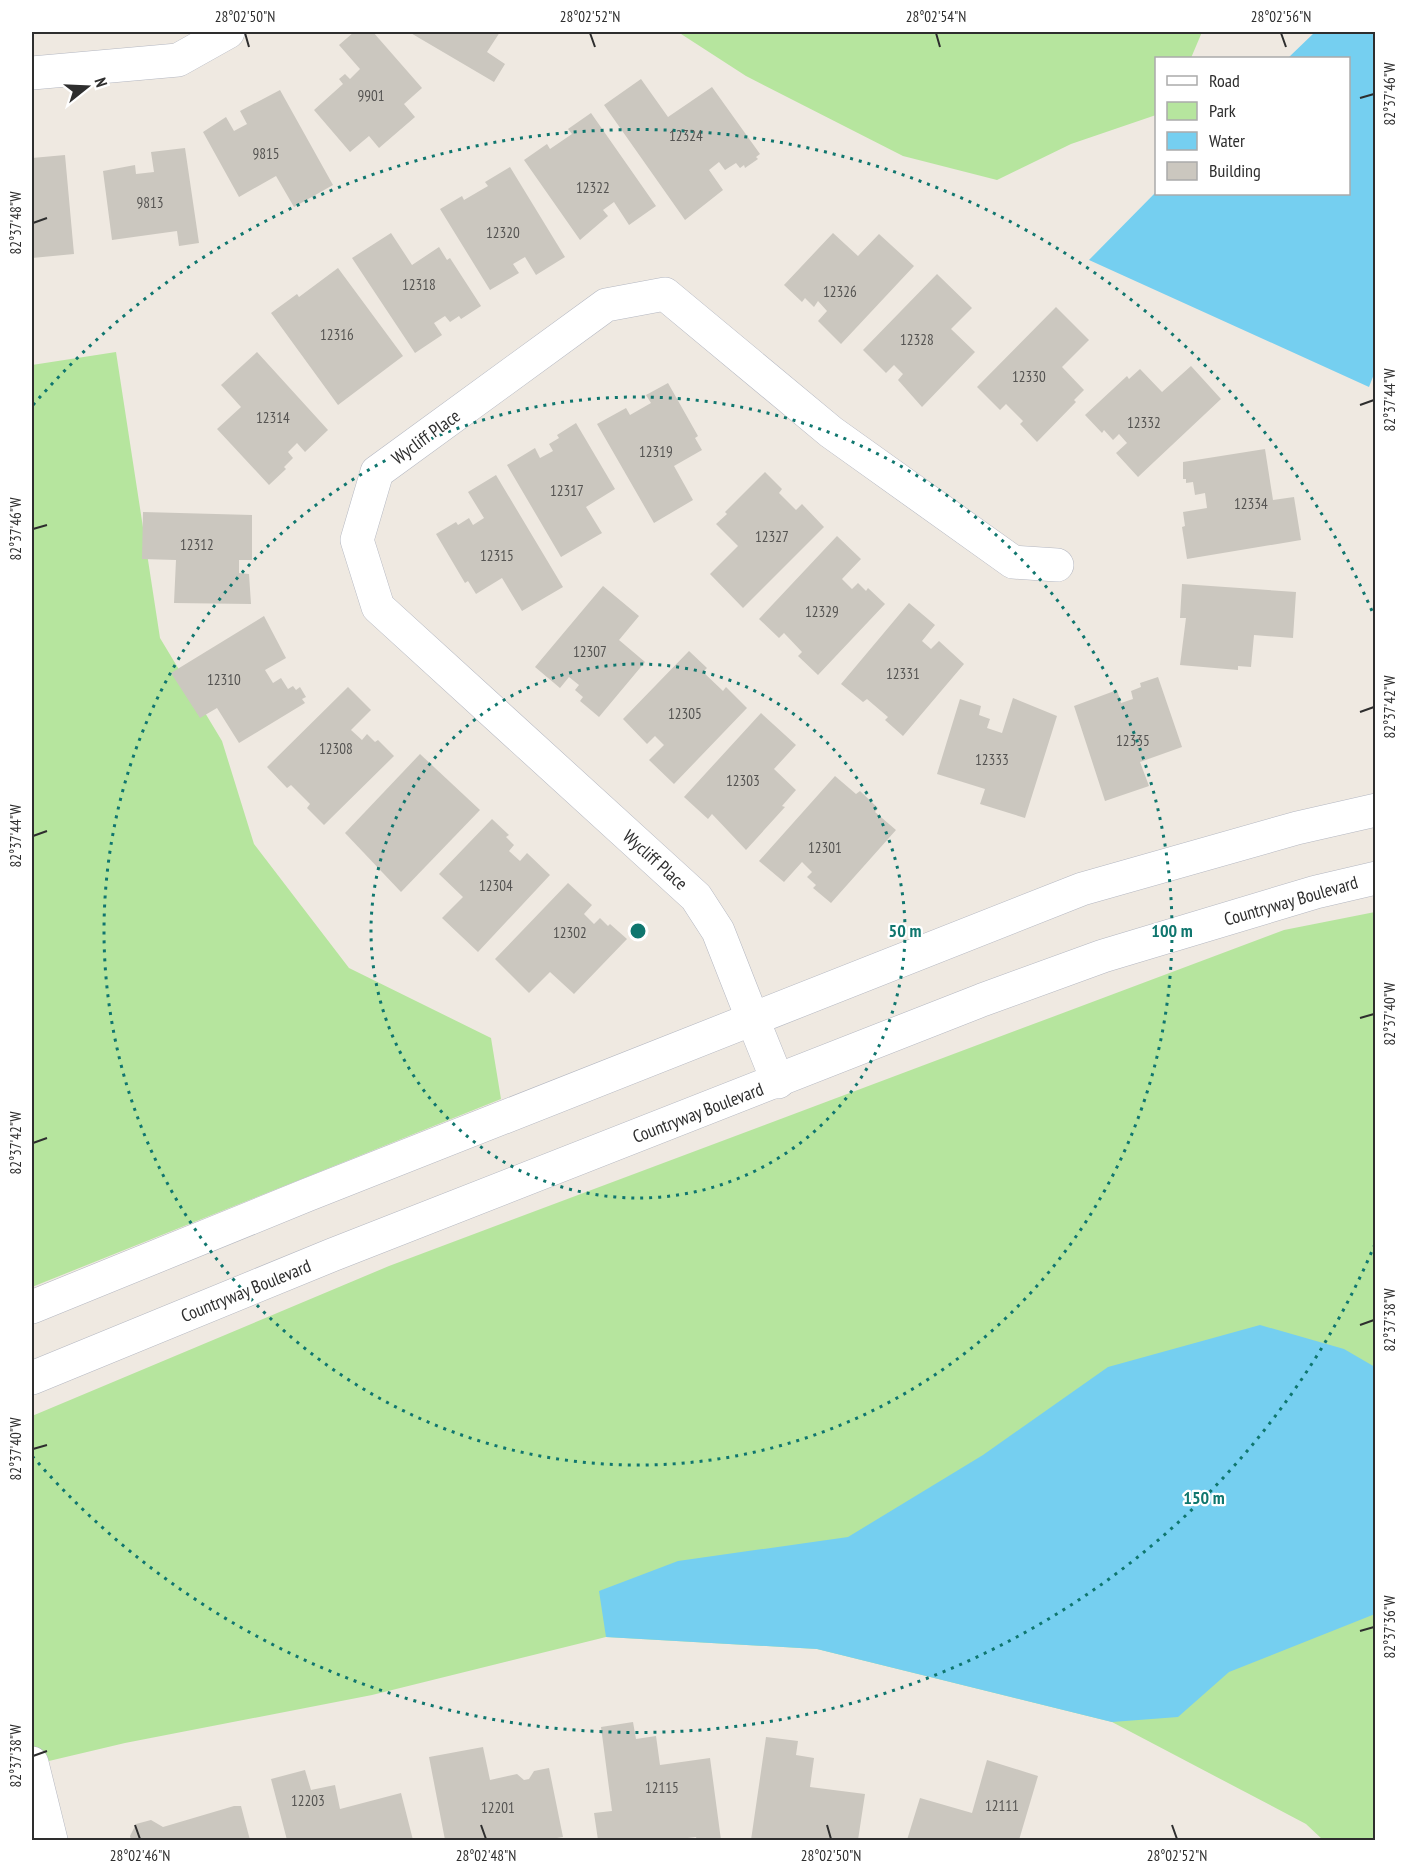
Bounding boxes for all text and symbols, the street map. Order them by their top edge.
text: 28°02'50"N [215,7,275,26]
text: 28°02'52"N [560,7,620,26]
text: 28°02'54"N [906,7,966,26]
text: 28°02'56"N [1251,7,1311,26]
north arrow [57,57,117,117]
legend [1155,57,1350,195]
text: 82°37'46"W [1380,62,1399,126]
text: Road [1209,69,1240,92]
text: N [90,75,112,90]
house number: 9901 [357,86,385,105]
text: Park [1209,99,1236,122]
house number: 12324 [669,126,703,145]
text: Water [1209,129,1245,152]
house number: 9815 [252,144,280,163]
text: Building [1209,159,1261,182]
house number: 12322 [576,178,610,197]
text: 82°37'48"W [6,191,25,255]
house number: 9813 [136,193,164,212]
house number: 12320 [486,223,520,242]
house number: 12318 [402,275,436,294]
house number: 12326 [823,282,857,301]
house number: 12316 [320,325,354,344]
house number: 12328 [900,330,934,349]
house number: 12330 [1012,367,1046,386]
text: 82°37'44"W [1380,368,1399,432]
street label: Wycliff Place [387,404,465,469]
house number: 12314 [256,408,290,427]
house number: 12332 [1127,413,1161,432]
house number: 12319 [639,442,673,461]
house number: 12317 [550,481,584,500]
house number: 12334 [1234,494,1268,513]
text: 82°37'46"W [6,497,25,561]
house number: 12327 [755,527,789,546]
house number: 12312 [180,535,214,554]
house number: 12315 [480,546,514,565]
house number: 12329 [805,602,839,621]
house number: 12307 [573,642,607,661]
house number: 12331 [886,664,920,683]
house number: 12310 [207,670,241,689]
text: 82°37'42"W [1380,675,1399,739]
house number: 12305 [668,704,702,723]
house number: 12335 [1116,731,1150,750]
house number: 12308 [319,739,353,758]
house number: 12333 [975,750,1009,769]
house number: 12303 [726,771,760,790]
text: 82°37'44"W [6,804,25,868]
street label: Wycliff Place [618,825,692,895]
house number: 12301 [808,838,842,857]
street label: Countryway Boulevard [1221,870,1360,931]
house number: 12304 [479,876,513,895]
text: 50 m [889,919,921,942]
text: 100 m [1151,919,1193,942]
centre of rings [628,921,648,941]
house number: 12302 [553,923,587,942]
text: 82°37'40"W [1380,982,1399,1046]
street label: Countryway Boulevard [629,1077,766,1148]
text: 82°37'42"W [6,1111,25,1175]
street label: Countryway Boulevard [177,1254,314,1327]
text: 82°37'38"W [1380,1288,1399,1352]
text: 82°37'40"W [6,1417,25,1481]
text: 150 m [1183,1486,1225,1509]
text: 82°37'36"W [1380,1595,1399,1659]
text: 82°37'38"W [6,1724,25,1788]
house number: 12115 [645,1778,679,1797]
house number: 12203 [291,1791,325,1810]
house number: 12111 [985,1796,1019,1815]
house number: 12201 [481,1798,515,1817]
text: 28°02'46"N [110,1846,170,1865]
text: 28°02'48"N [456,1846,516,1865]
text: 28°02'50"N [801,1846,861,1865]
text: 28°02'52"N [1147,1846,1207,1865]

